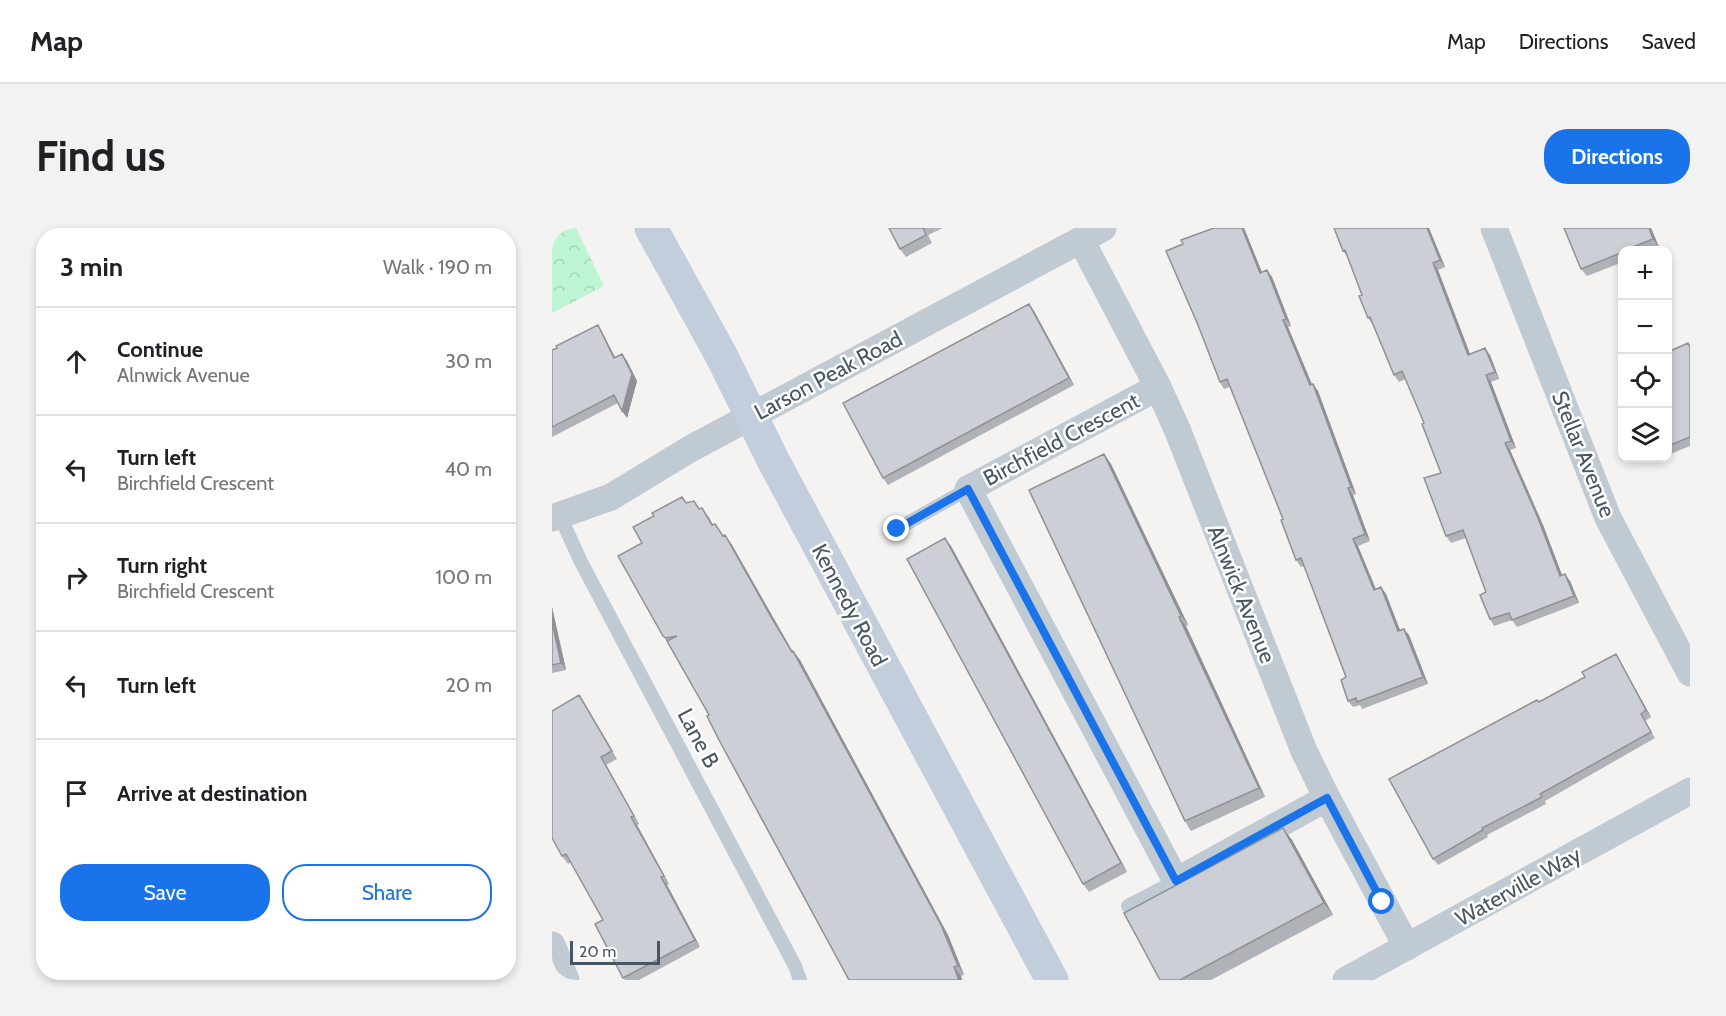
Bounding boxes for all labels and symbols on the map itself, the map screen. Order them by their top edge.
street label: Larson Peak Road [750,325,907,426]
street label: Birchfield Crescent [979,387,1144,492]
street label: Stellar Avenue [1546,387,1621,521]
route end [883,515,909,541]
street label: Alnwick Avenue [1202,521,1281,667]
street label: Kennedy Road [806,539,893,671]
street label: Lane B [672,704,725,772]
street label: Waterville Way [1451,841,1586,932]
route start [1368,888,1394,914]
scale bar [570,938,660,966]

